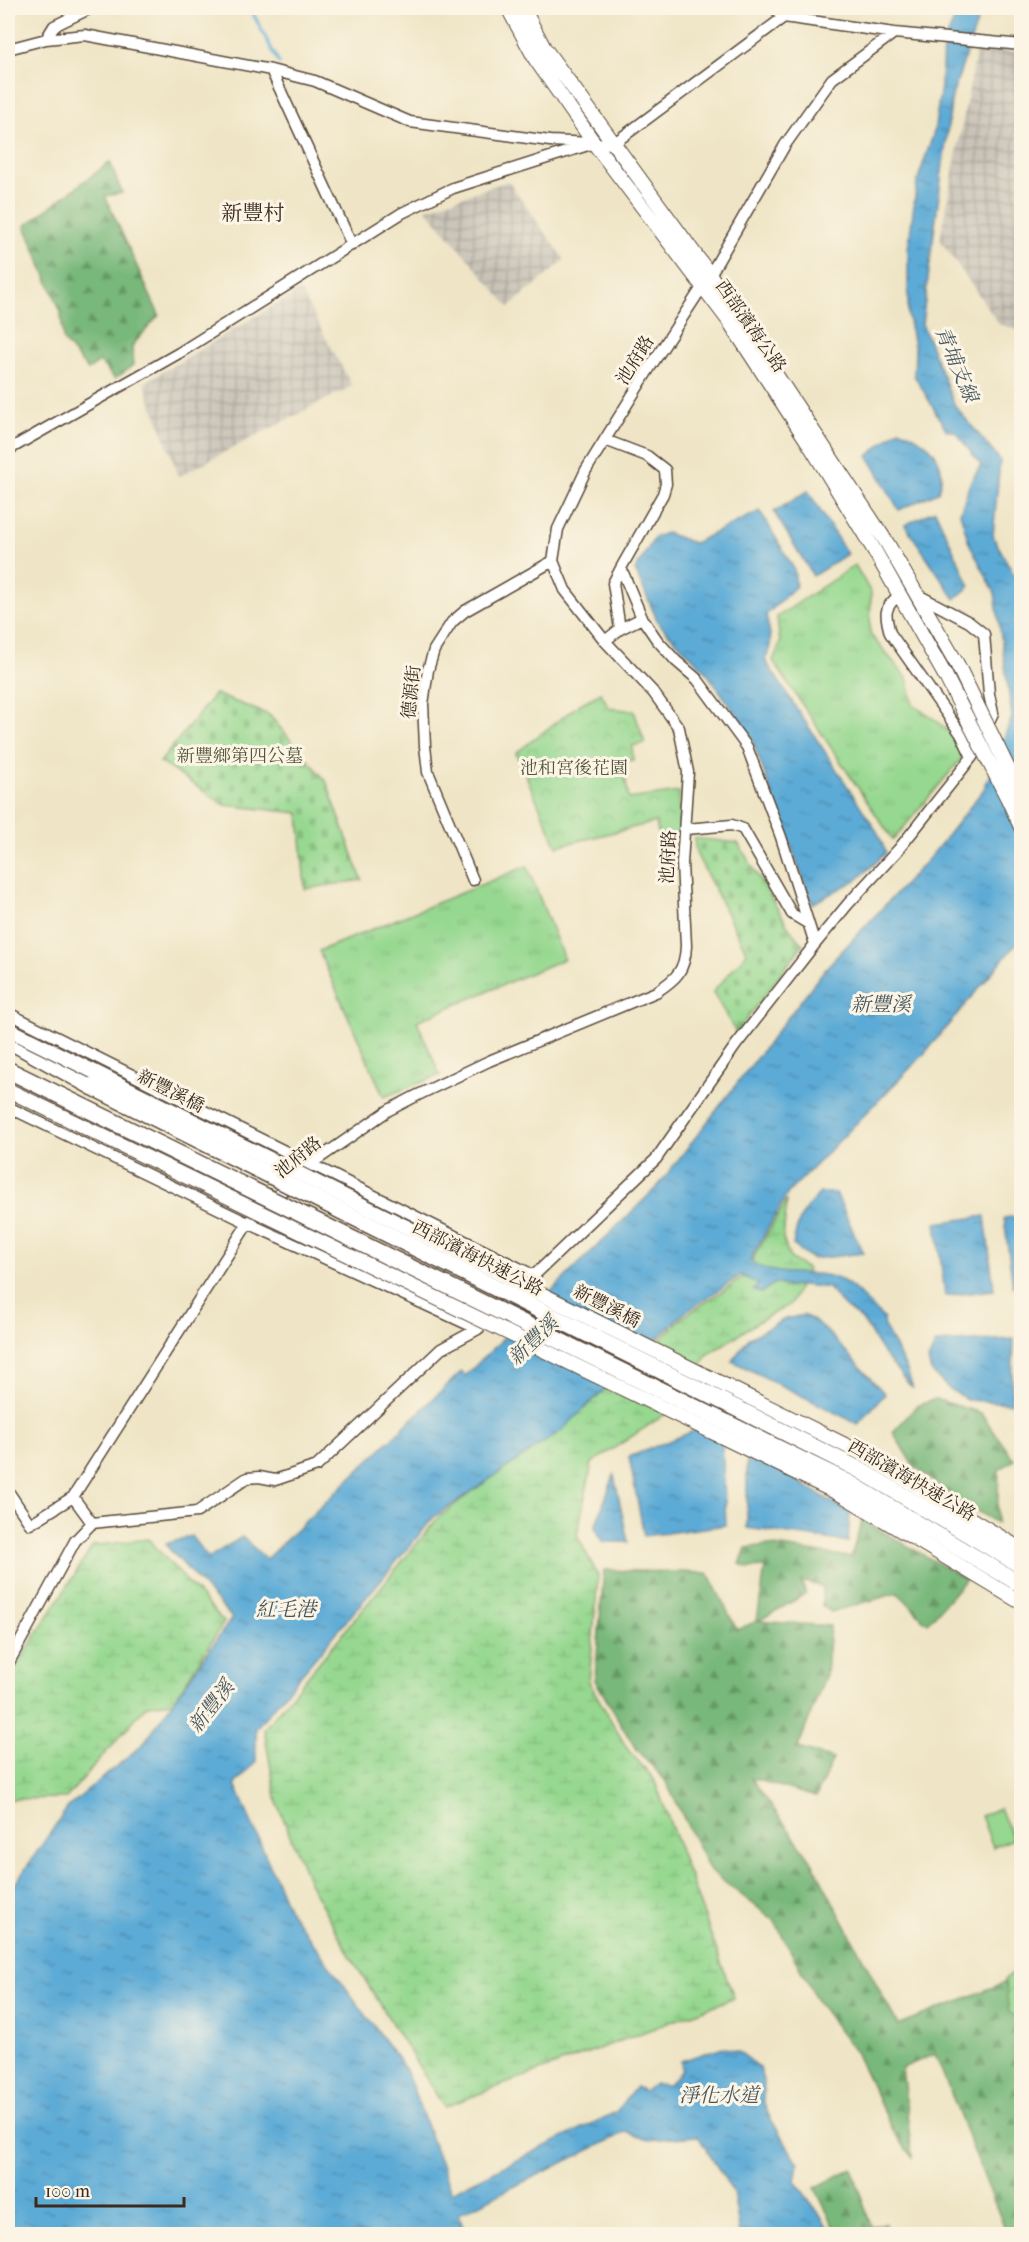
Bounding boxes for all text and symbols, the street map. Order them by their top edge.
district label: 新豐村 [222,201,285,225]
street label: 西部濱海公路 [711,276,790,377]
water label: 青埔支線 [930,323,984,407]
street label: 池府路 [612,332,659,389]
street label: 德源街 [398,664,425,720]
park label: 新豐鄉第四公墓 [177,746,303,767]
park label: 池和宮後花園 [520,758,628,779]
street label: 池府路 [657,830,680,885]
water label: 新豐溪 [851,993,913,1016]
street label: 新豐溪橋 [134,1066,208,1117]
street label: 池府路 [271,1132,326,1183]
street label: 西部濱海快速公路 [409,1216,547,1300]
street label: 新豐溪橋 [570,1281,644,1332]
water label: 新豐溪 [504,1310,564,1369]
street label: 西部濱海快速公路 [844,1435,979,1526]
water label: 紅毛港 [256,1598,319,1621]
water label: 新豐溪 [184,1674,240,1737]
water label: 淨化水道 [679,2084,761,2107]
scale bar [36,2170,184,2208]
text: 100 m [45,2181,90,2202]

